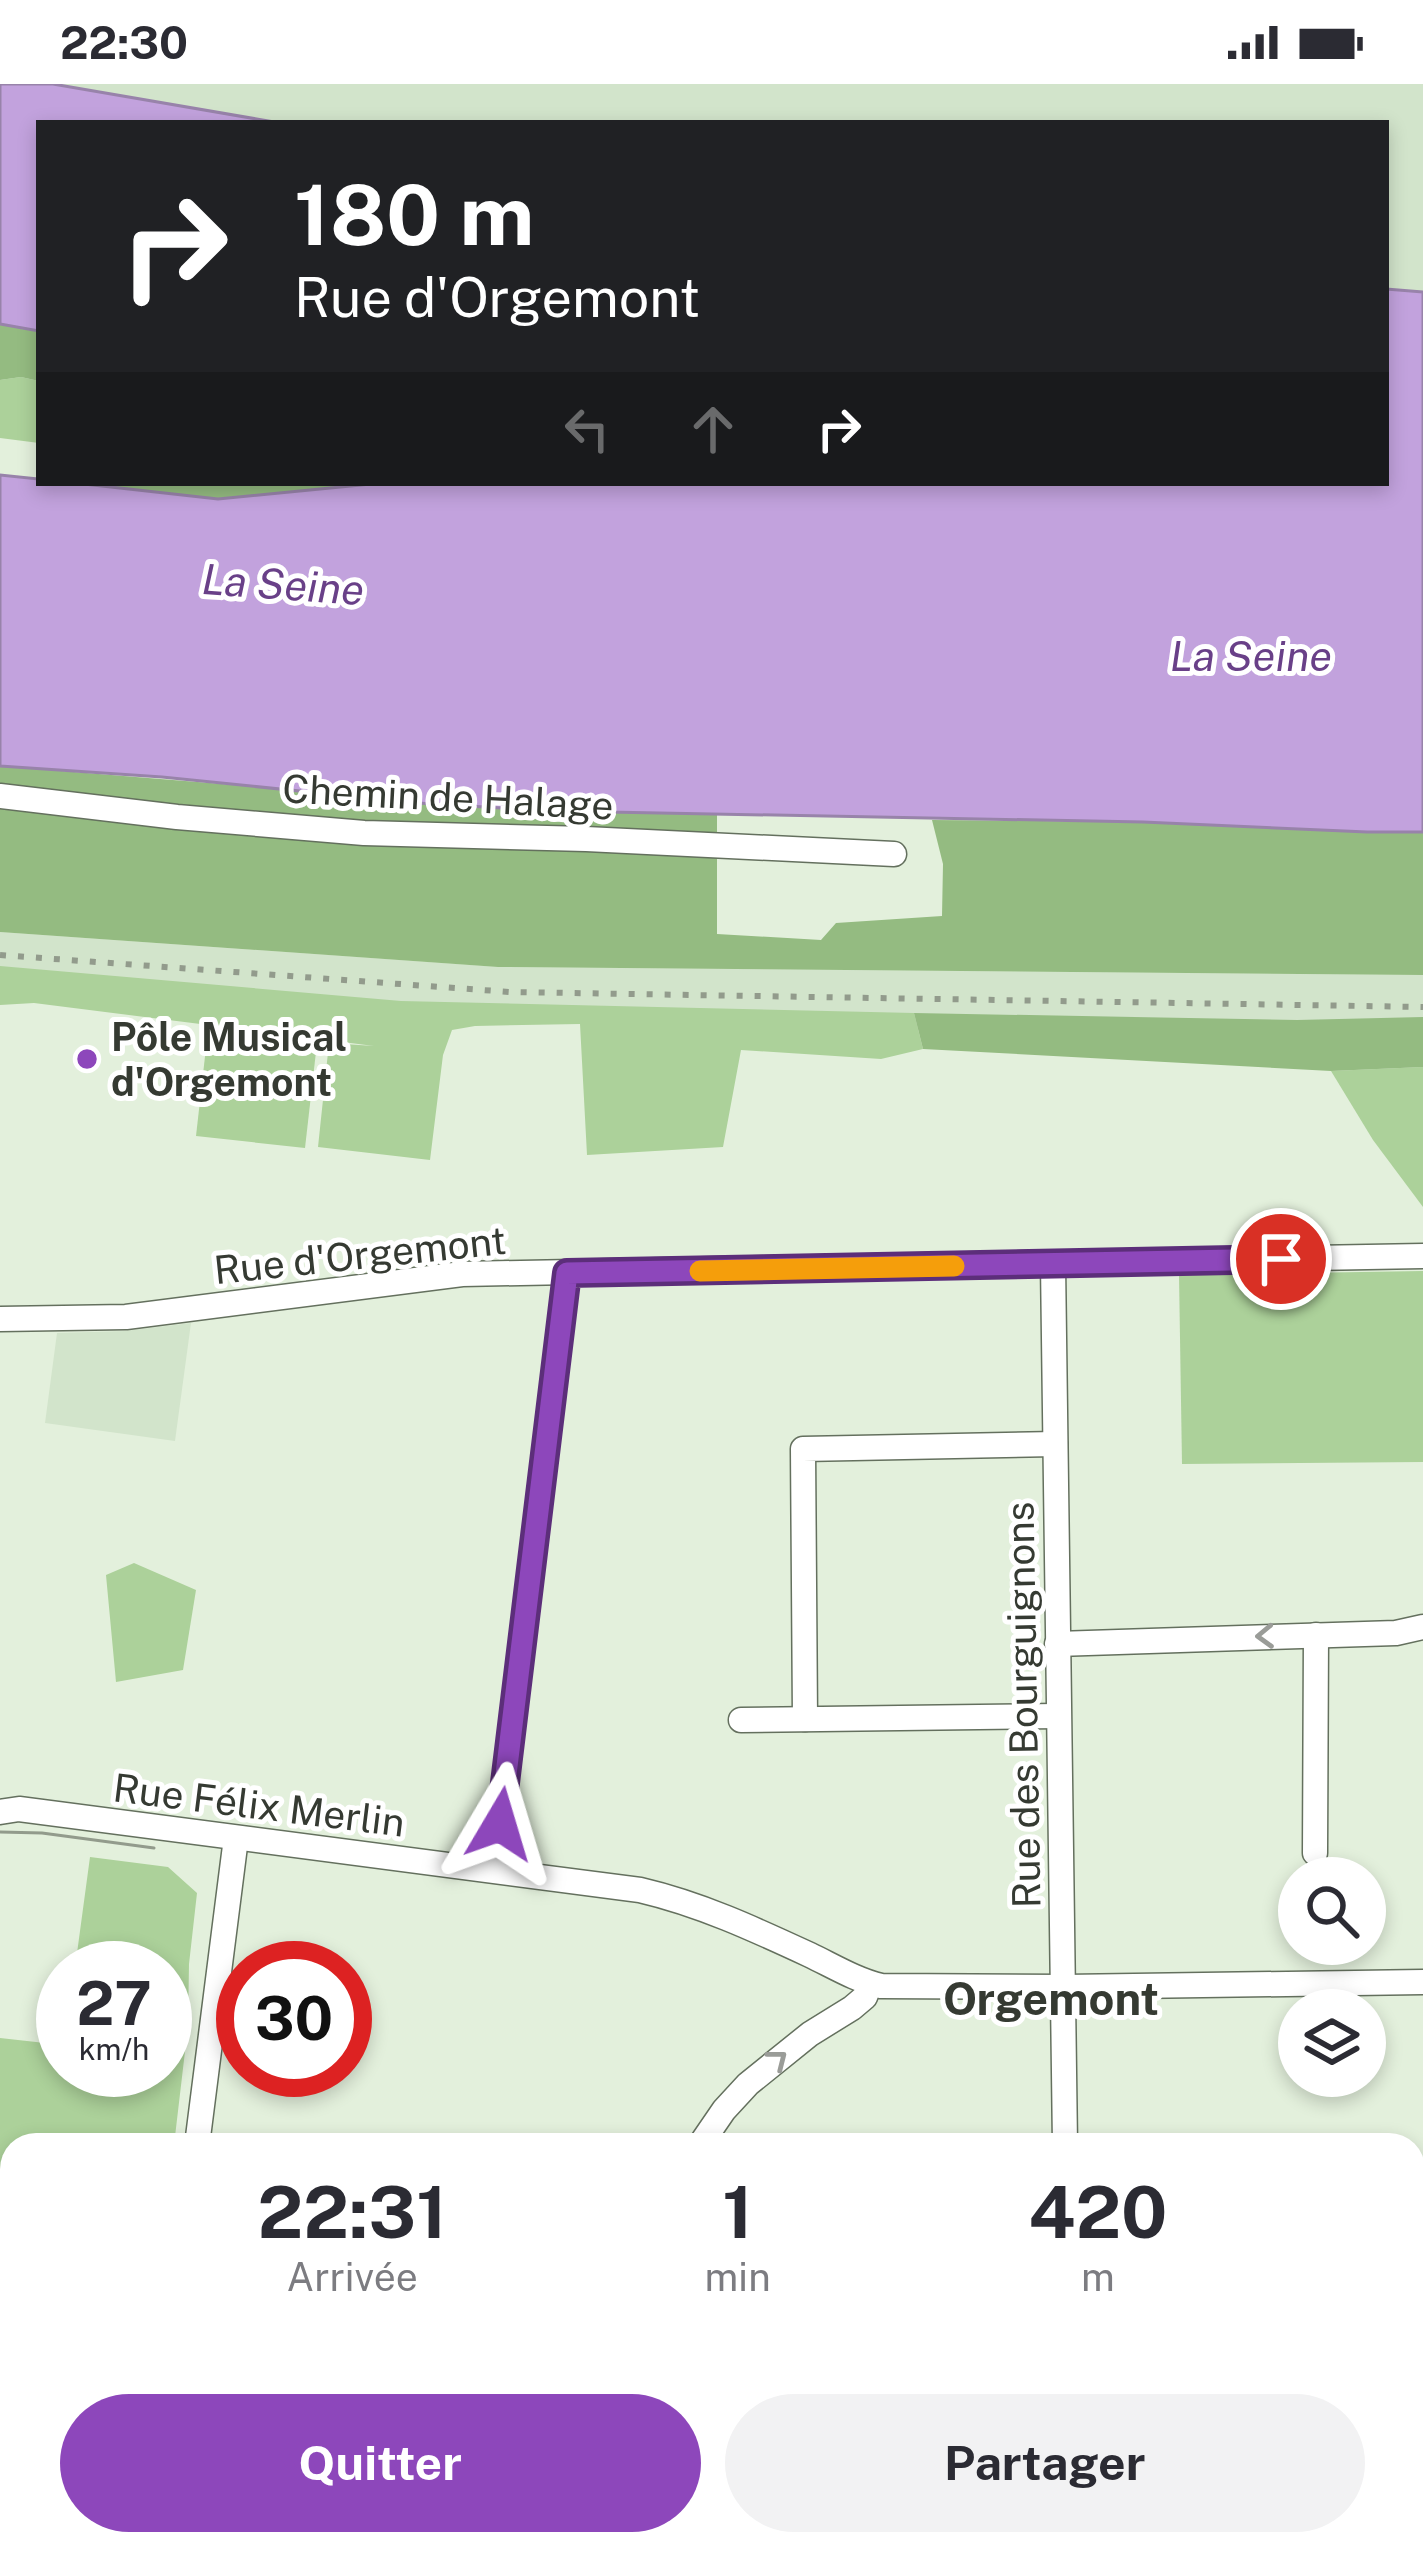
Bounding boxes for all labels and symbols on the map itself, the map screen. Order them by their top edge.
water label: La Seine [200,554,366,614]
water label: La Seine [1170,631,1332,680]
street label: Chemin de Halage [281,765,615,829]
place label: Pôle Musical d'Orgemont [111,1014,347,1105]
marker: Pôle Musical d'Orgemont [74,1046,100,1072]
pin [1230,1208,1332,1310]
street label: Rue d'Orgemont [212,1217,508,1293]
street label: Rue des Bourguignons [996,1501,1050,1909]
one-way arrow [1255,1623,1274,1649]
position arrow [437,1761,563,1887]
street label: Rue Félix Merlin [111,1764,407,1846]
speed limit sign: 30 [216,1941,372,2097]
district label: Orgemont [943,1972,1159,2025]
one-way arrow [764,2052,786,2073]

